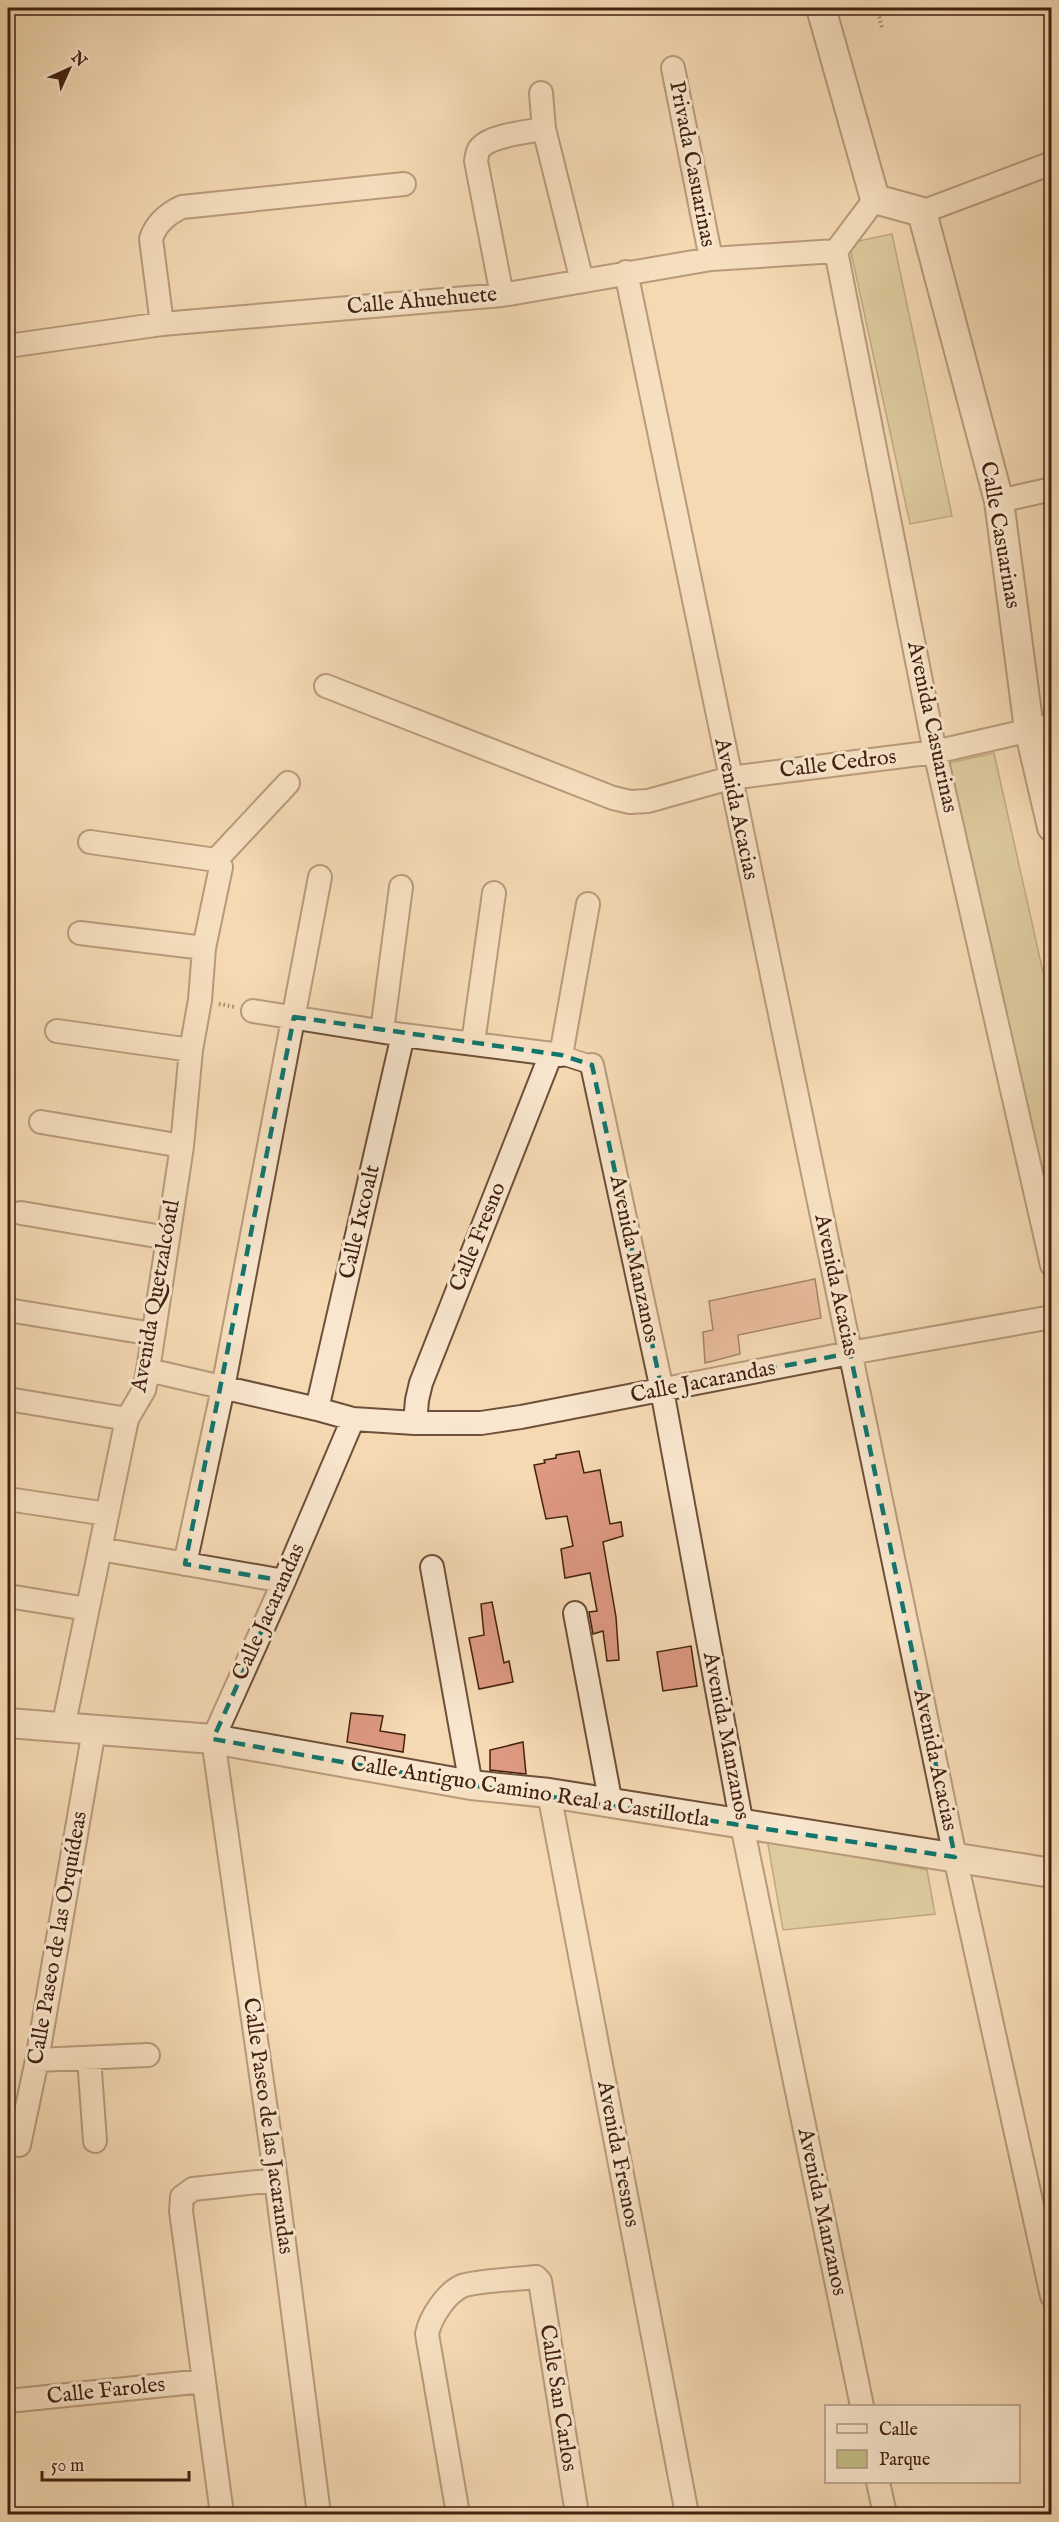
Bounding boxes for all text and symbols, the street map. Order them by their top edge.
north arrow [39,39,99,99]
text: N [66,47,90,72]
street label: Privada Casuarinas [662,79,722,249]
street label: Calle Ahuehuete [346,280,498,322]
street label: Calle Casuarinas [973,459,1027,611]
street label: Avenida Casuarinas [900,638,964,815]
street label: Avenida Acacias [707,735,765,882]
street label: Calle Cedros [778,743,898,785]
street label: Calle Ixcoalt [333,1162,387,1282]
street label: Avenida Manzanos [602,1172,665,1345]
street label: Calle Fresno [443,1178,513,1296]
street label: Avenida Quetzalcóatl [125,1198,187,1395]
street label: Avenida Acacias [807,1211,865,1358]
street label: Calle Jacarandas [628,1354,778,1410]
street label: Calle Jacarandas [226,1539,312,1685]
street label: Avenida Manzanos [696,1649,756,1822]
street label: Avenida Acacias [906,1686,964,1833]
street label: Calle Antiguo Camino Real a Castillotla [348,1750,712,1834]
street label: Calle Paseo de las Orquídeas [22,1809,94,2067]
street label: Calle Paseo de las Jacarandas [236,1996,300,2256]
street label: Avenida Fresnos [590,2077,646,2230]
street label: Avenida Manzanos [790,2125,853,2298]
street label: Calle San Carlos [533,2323,583,2473]
street label: Calle Faroles [45,2371,167,2411]
legend [825,2405,1020,2483]
text: Calle [879,2419,918,2442]
scale bar [42,2444,189,2482]
text: Parque [879,2449,930,2472]
text: 50 m [51,2455,84,2478]

